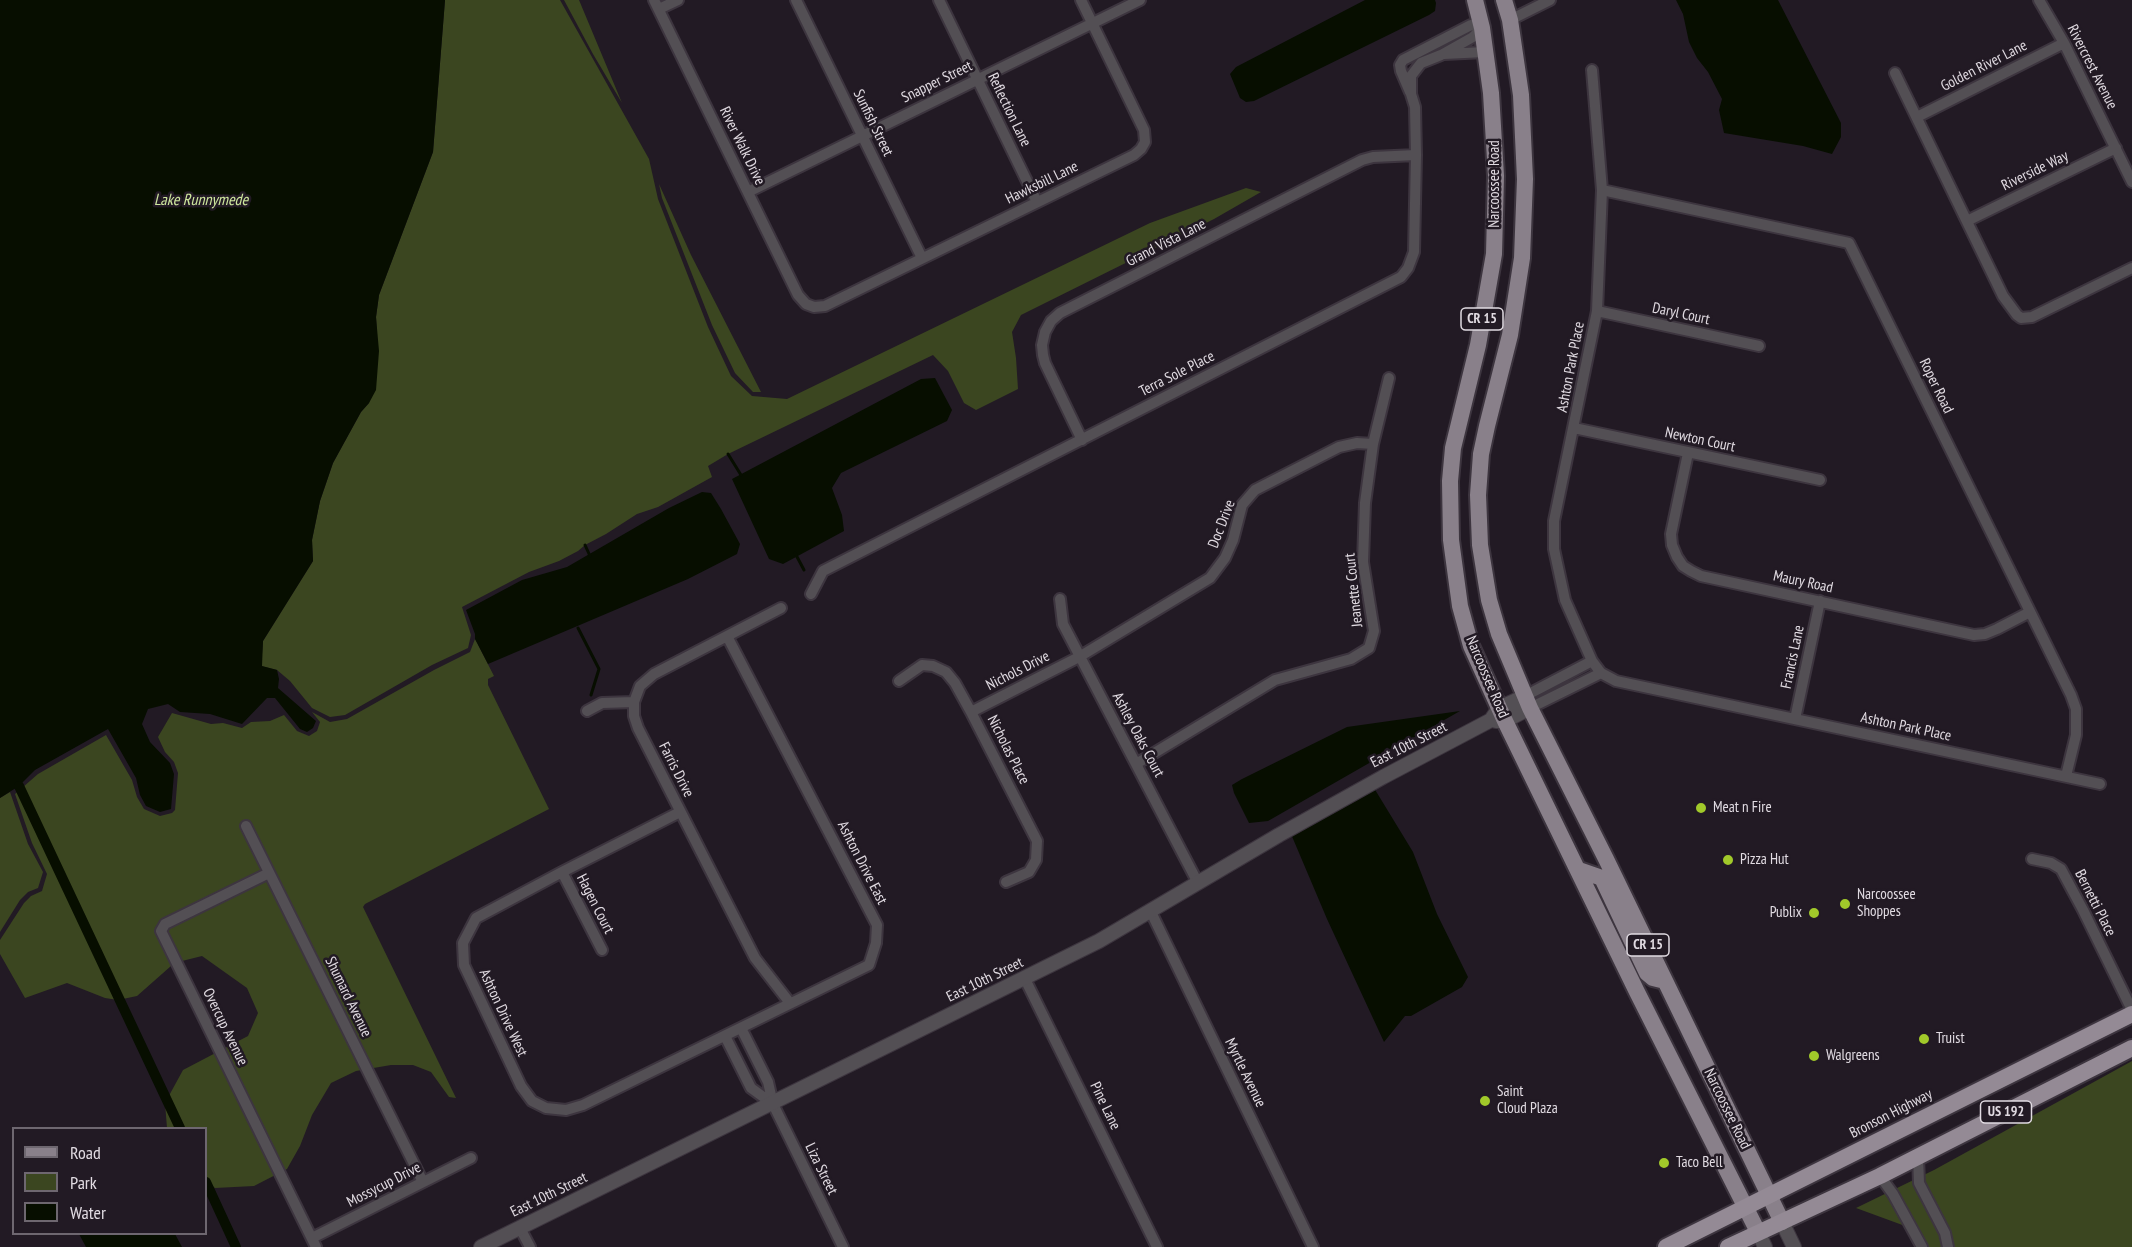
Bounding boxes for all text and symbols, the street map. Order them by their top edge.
street label: Rivercrest Avenue [2063,22,2121,112]
street label: Golden River Lane [1938,37,2030,95]
street label: Snapper Street [899,57,975,107]
street label: Reflection Lane [983,70,1035,150]
street label: Sunfish Street [849,87,897,159]
street label: River Walk Drive [715,104,769,188]
street label: Narcoossee Road [1486,140,1504,228]
street label: Riverside Way [1999,147,2071,195]
street label: Hawksbill Lane [1003,158,1081,208]
water label: Lake Runnymede [154,190,248,210]
street label: Grand Vista Lane [1123,215,1209,271]
street label: Daryl Court [1651,299,1711,329]
road number: CR 15 [1461,308,1503,330]
street label: Ashton Park Place [1553,320,1589,414]
street label: Terra Sole Place [1136,347,1218,401]
street label: Roper Road [1915,356,1957,416]
street label: Newton Court [1663,424,1737,456]
street label: Doc Drive [1205,497,1239,551]
street label: Jeanette Court [1341,552,1367,628]
street label: Maury Road [1771,567,1835,597]
street label: Francis Lane [1777,624,1809,690]
street label: Narcoossee Road [1462,633,1512,721]
street label: Nichols Drive [983,647,1053,695]
street label: Ashley Oaks Court [1108,690,1168,780]
street label: Ashton Park Place [1859,709,1953,745]
street label: Nicholas Place [983,712,1033,788]
street label: East 10th Street [1368,718,1450,772]
street label: Farris Drive [655,740,697,800]
place label: Meat n Fire [1713,799,1772,817]
marker: Meat n Fire [1694,801,1708,815]
street label: Ashton Drive East [833,818,891,908]
place label: Pizza Hut [1740,851,1789,869]
marker: Pizza Hut [1721,853,1735,867]
street label: Bernetti Place [2071,867,2119,939]
street label: Hagen Court [572,871,618,937]
place label: Narcoossee Shoppes [1857,886,1916,921]
marker: Narcoossee Shoppes [1838,897,1852,911]
place label: Publix [1770,904,1802,922]
marker: Publix [1807,906,1821,920]
road number: CR 15 [1627,934,1669,956]
street label: Shumard Avenue [321,954,375,1040]
street label: East 10th Street [944,954,1026,1006]
street label: Ashton Drive West [475,966,531,1060]
street label: Overcup Avenue [199,985,251,1069]
place label: Truist [1936,1030,1964,1048]
marker: Truist [1917,1032,1931,1046]
street label: Myrtle Avenue [1221,1036,1269,1110]
place label: Walgreens [1826,1047,1880,1065]
marker: Walgreens [1807,1049,1821,1063]
street label: Narcoossee Road [1700,1066,1754,1152]
street label: Pine Lane [1086,1079,1124,1133]
place label: Saint Cloud Plaza [1497,1083,1558,1118]
street label: Bronson Highway [1847,1085,1935,1143]
marker: Saint Cloud Plaza [1478,1094,1492,1108]
road number: US 192 [1980,1101,2032,1123]
legend [12,1127,207,1235]
street label: Liza Street [801,1140,841,1198]
text: Road [70,1141,101,1164]
place label: Taco Bell [1676,1154,1722,1172]
marker: Taco Bell [1657,1156,1671,1170]
street label: Mossycup Drive [344,1159,424,1211]
street label: East 10th Street [508,1169,590,1221]
text: Park [70,1171,97,1194]
text: Water [70,1201,106,1224]

